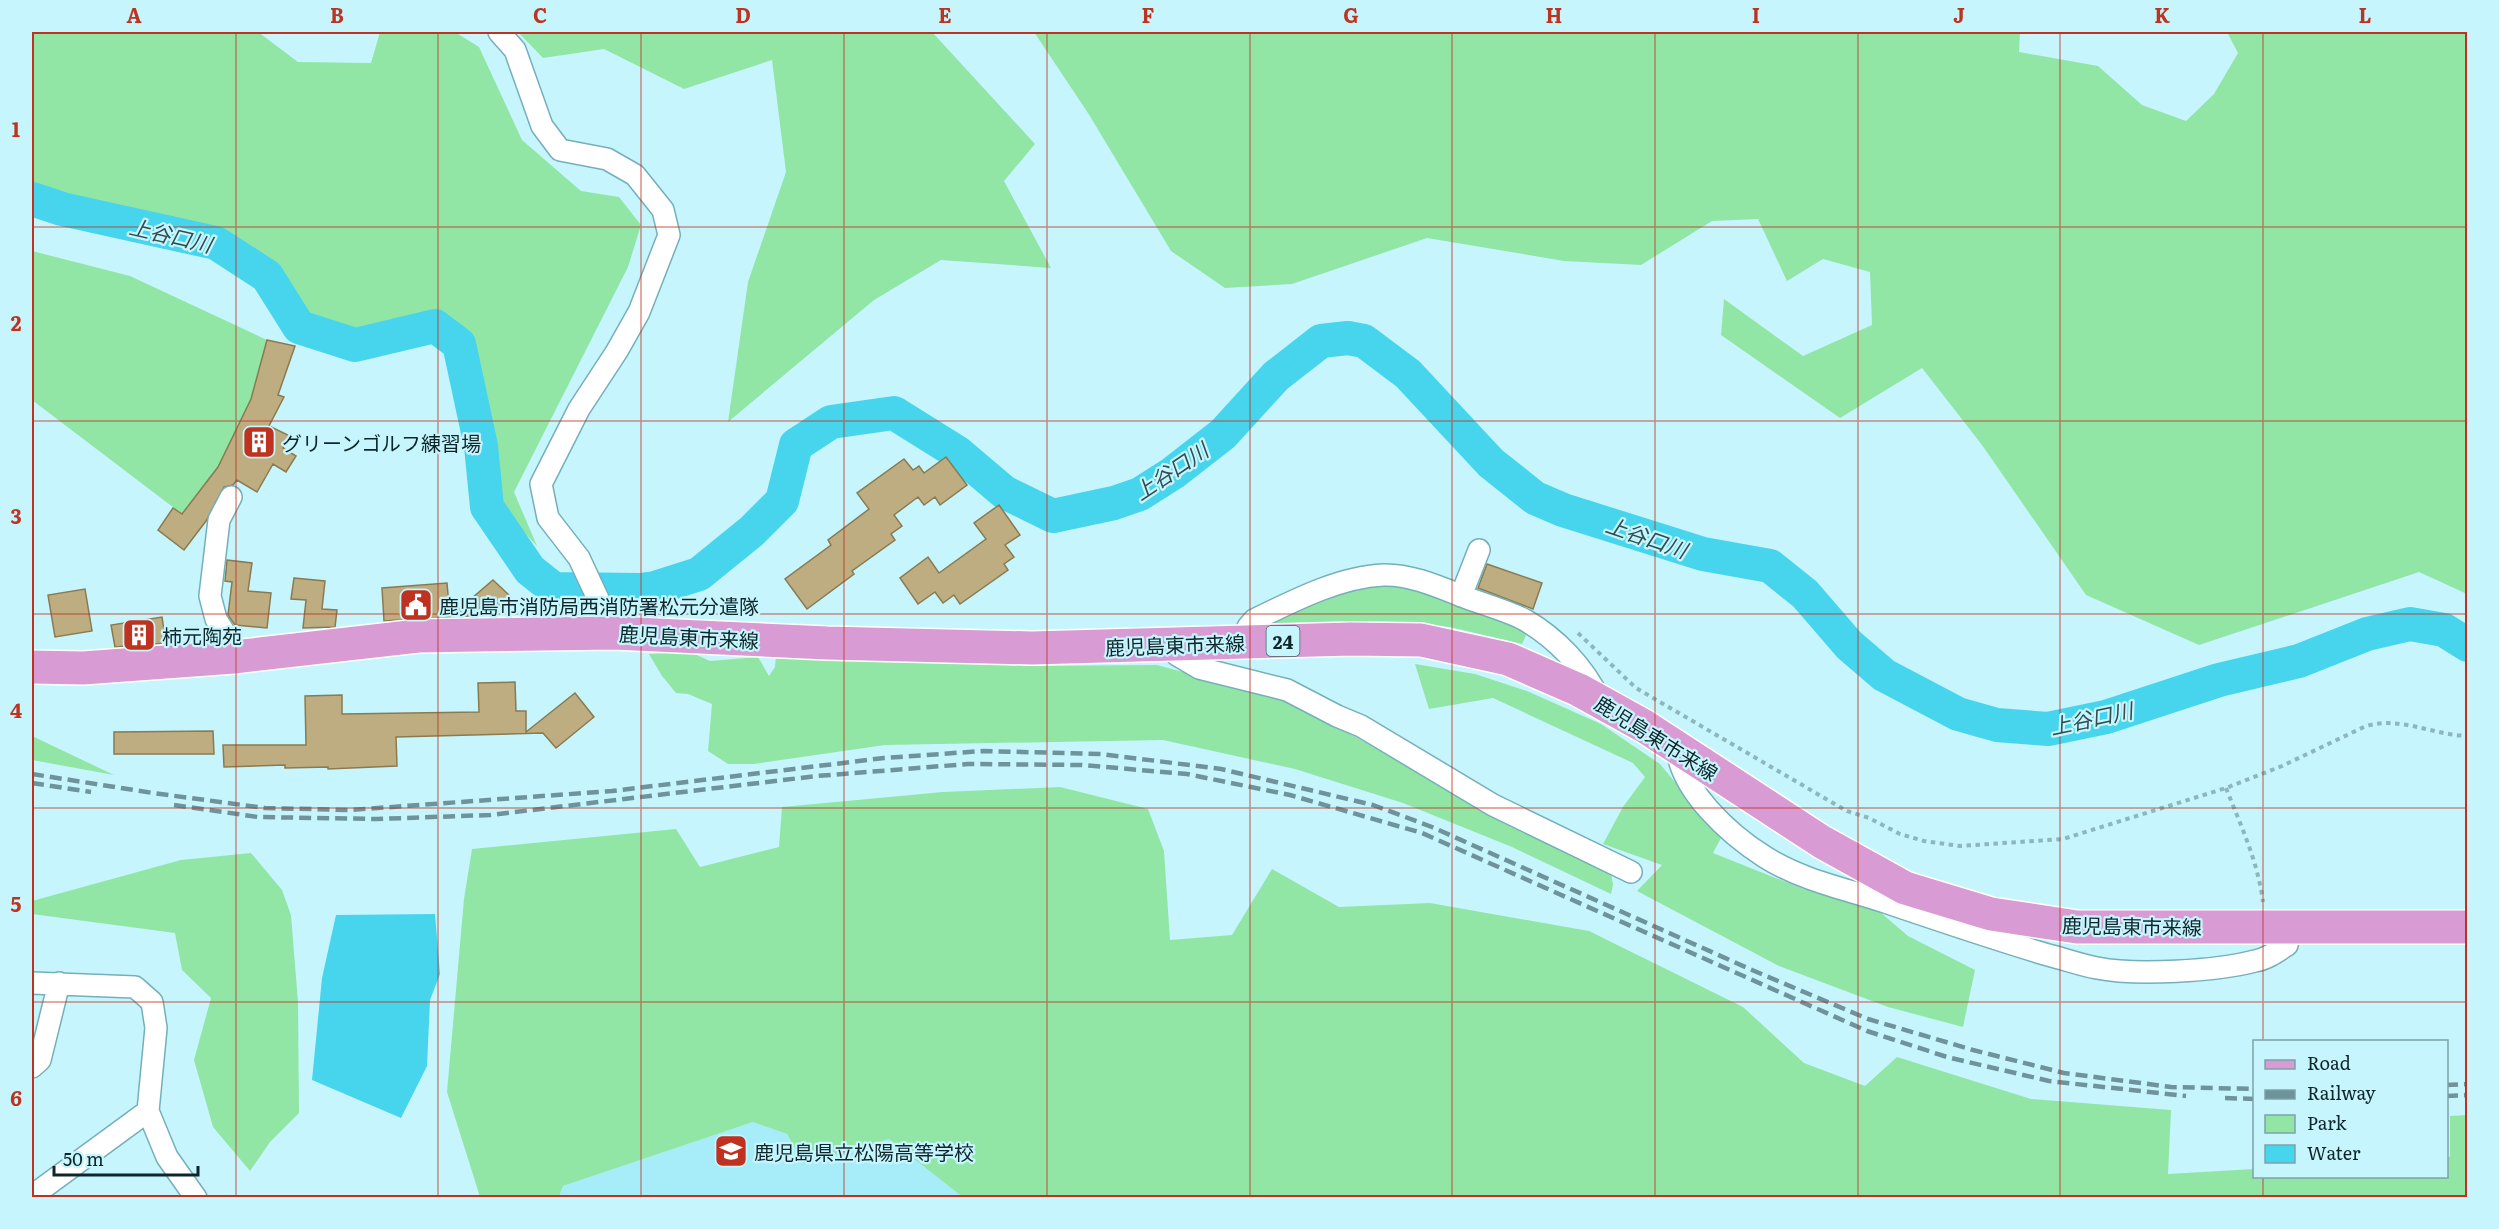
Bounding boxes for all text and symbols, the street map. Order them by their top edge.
text: A [126,0,142,29]
text: B [330,0,344,29]
text: C [533,0,547,29]
text: D [735,0,751,29]
text: E [938,0,952,29]
text: F [1142,0,1155,29]
text: G [1343,0,1359,29]
text: H [1546,0,1562,29]
text: I [1752,0,1760,29]
text: J [1953,0,1965,29]
text: K [2154,0,2170,29]
text: L [2359,0,2372,29]
text: 1 [12,113,20,143]
water label: 上谷口川 [127,209,217,259]
text: 2 [11,307,22,337]
building icon: グリーンゴルフ練習場 [241,424,277,460]
place label: グリーンゴルフ練習場 [282,427,481,457]
water label: 上谷口川 [1127,433,1215,506]
text: 3 [10,500,22,530]
water label: 上谷口川 [1602,508,1694,565]
public building icon: 鹿児島市消防局西消防署松元分遣隊 [398,587,434,623]
place label: 鹿児島市消防局西消防署松元分遣隊 [439,590,759,620]
building icon: 柿元陶苑 [121,617,157,653]
street label: 鹿児島東市来線 [618,617,760,655]
place label: 柿元陶苑 [162,620,242,650]
road number: 24 [1266,626,1300,656]
street label: 鹿児島東市来線 [1105,627,1245,661]
street label: 鹿児島東市来線 [1590,687,1724,787]
water label: 上谷口川 [2047,693,2137,741]
text: 4 [10,694,22,724]
text: 5 [11,888,22,918]
street label: 鹿児島東市来線 [2062,909,2202,941]
legend [2253,1040,2448,1178]
text: Road [2307,1049,2351,1076]
text: Railway [2307,1079,2376,1106]
text: 6 [10,1082,22,1112]
text: Park [2307,1109,2348,1136]
school or university icon: 鹿児島県立松陽高等学校 [713,1133,749,1169]
place label: 鹿児島県立松陽高等学校 [754,1136,974,1166]
scale bar [54,1139,198,1177]
text: Water [2307,1139,2361,1166]
text: 50 m [63,1145,104,1172]

